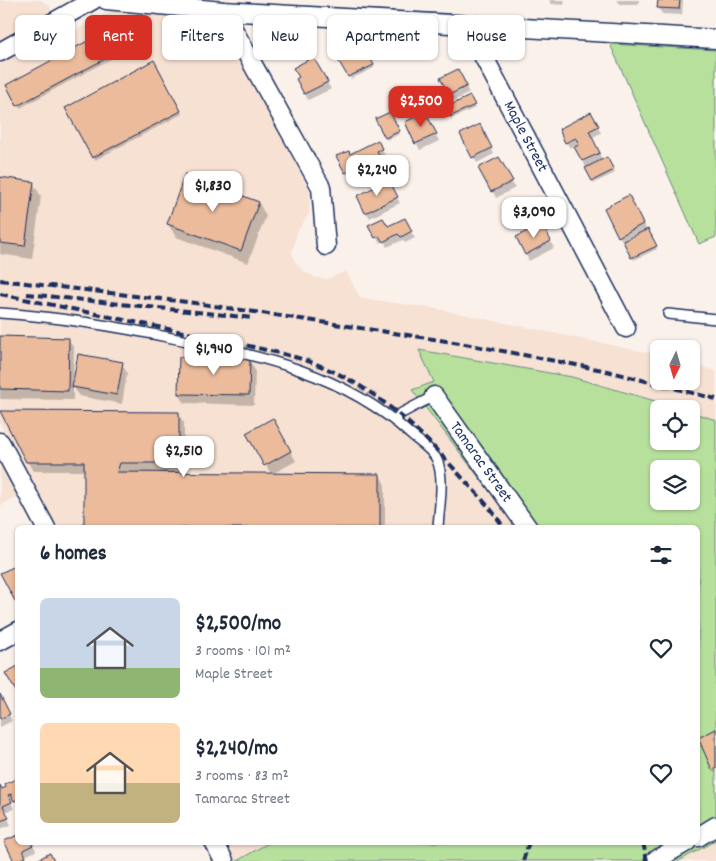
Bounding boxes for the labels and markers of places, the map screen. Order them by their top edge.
pin: $2,500 [380,86,462,128]
pin: $2,240 [336,154,418,197]
pin: $1,830 [172,170,254,213]
pin: $3,090 [493,196,575,239]
pin: $1,940 [173,334,255,376]
pin: $2,510 [143,436,225,478]

